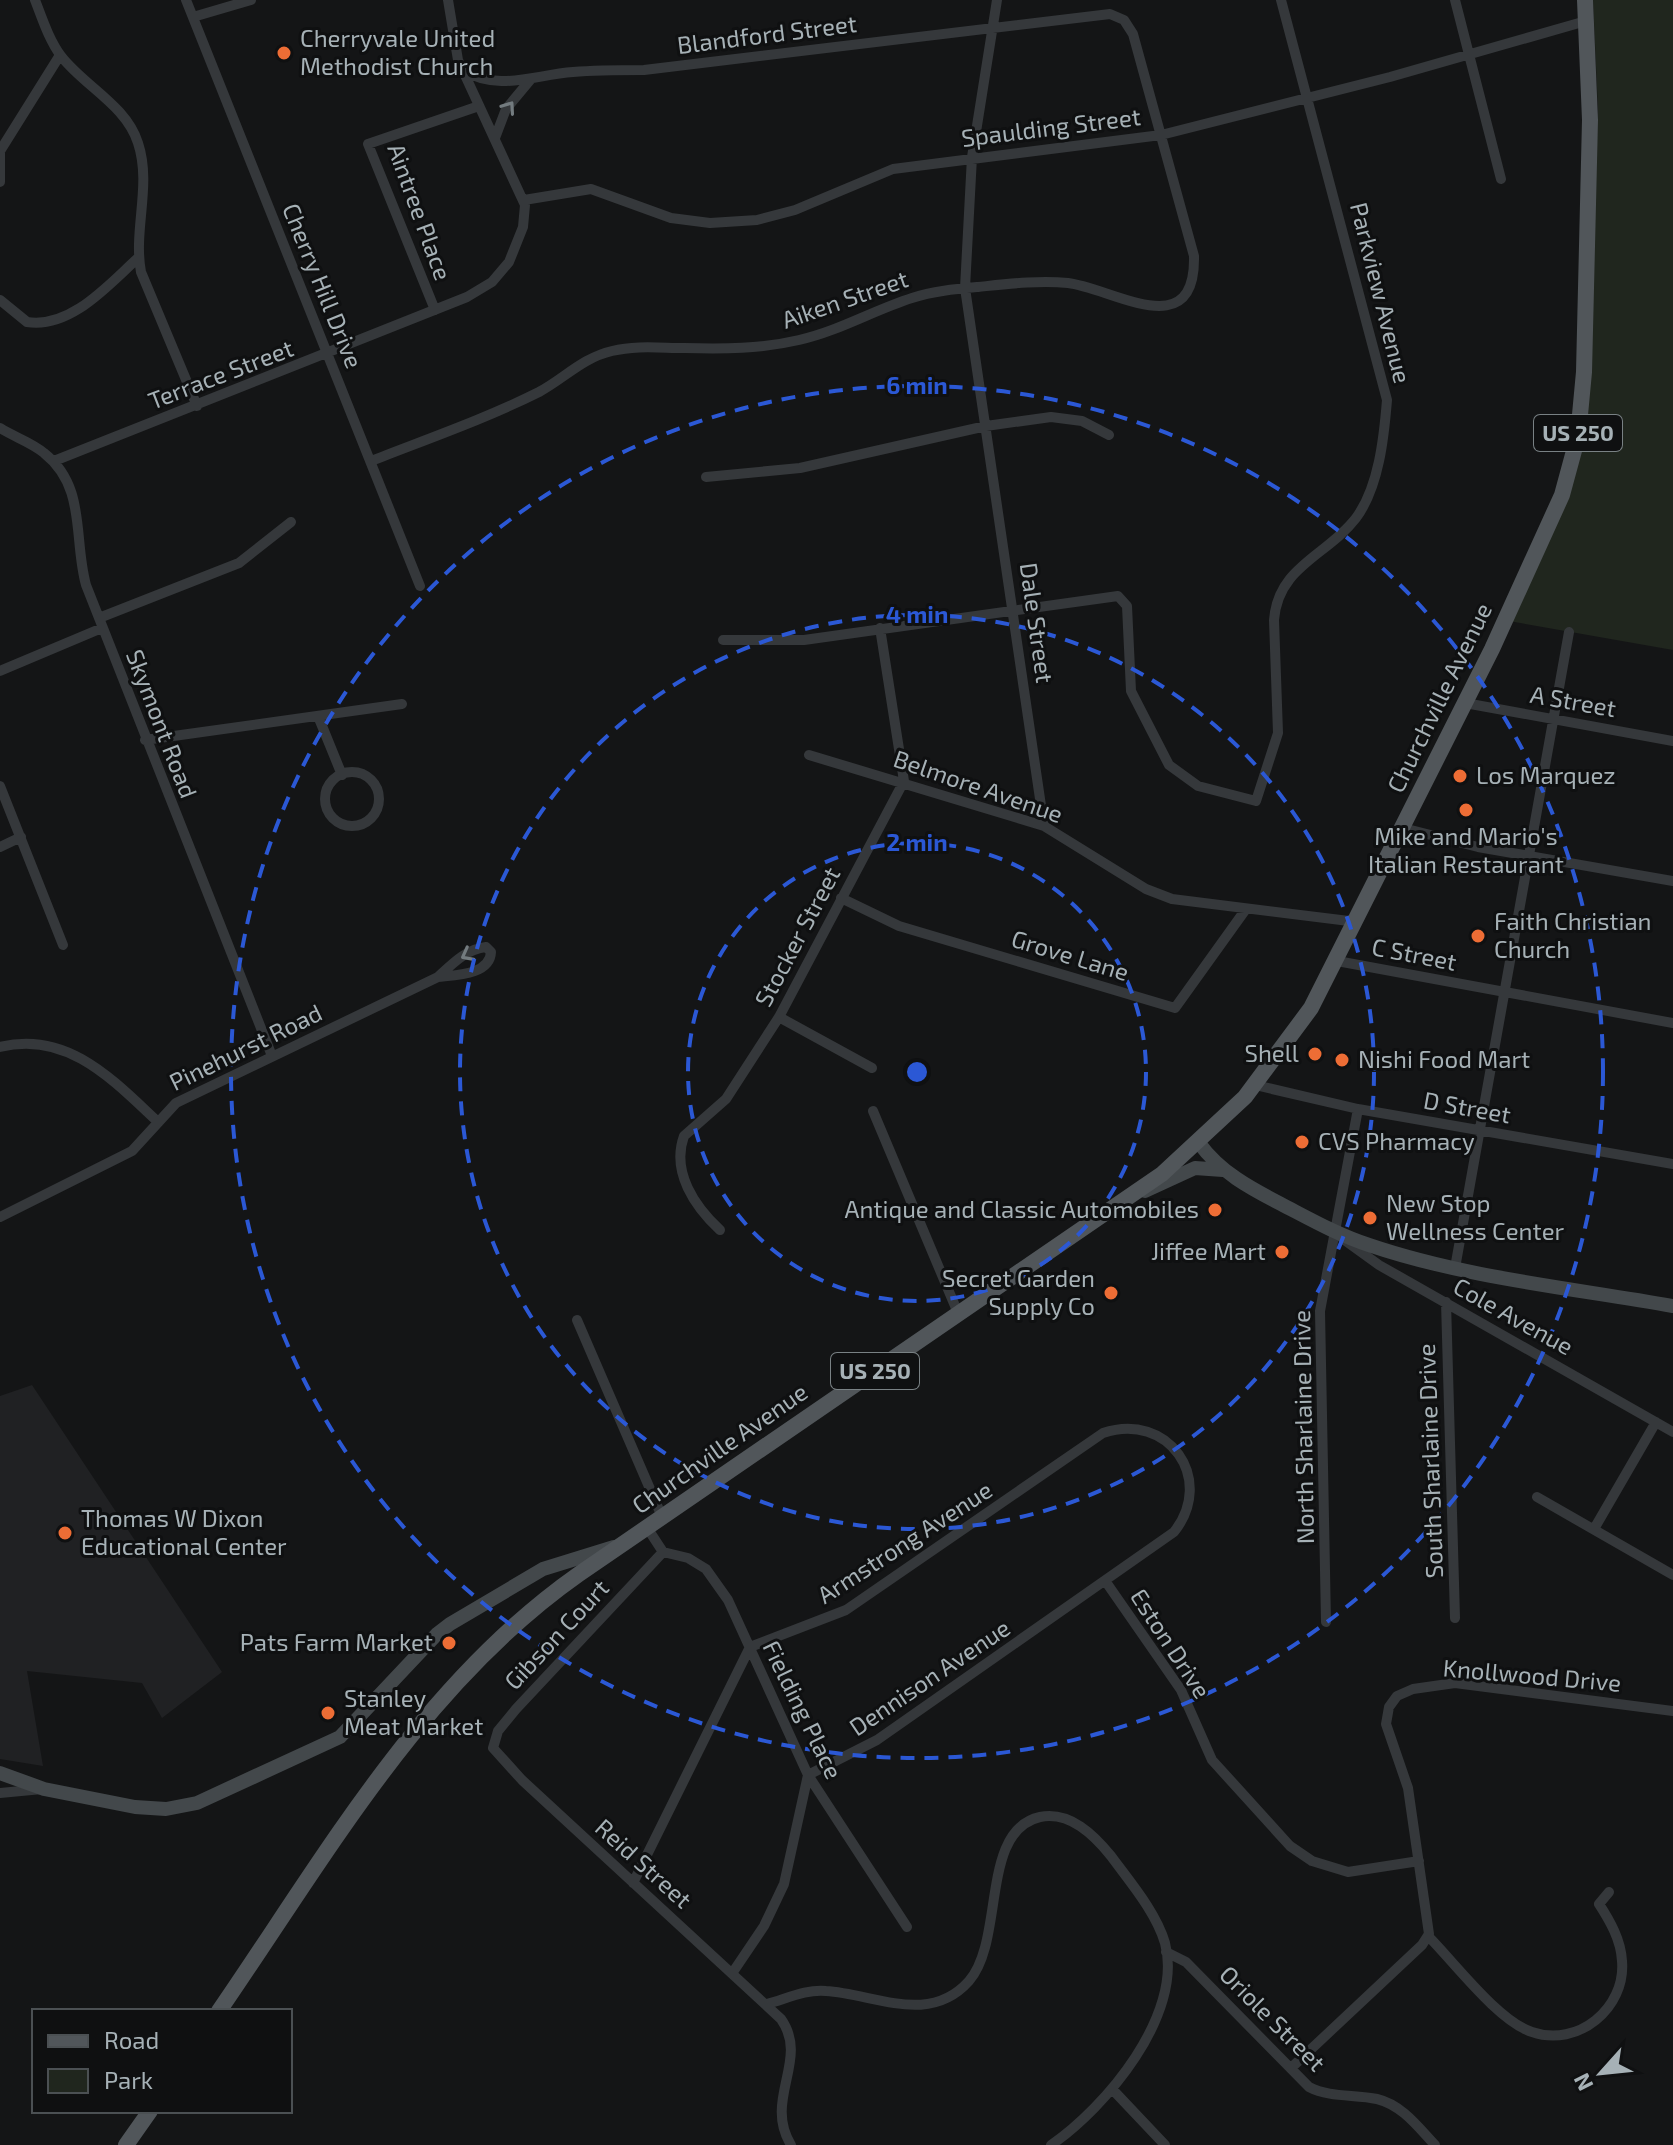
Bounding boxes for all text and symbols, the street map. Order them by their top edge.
street label: Blandford Street [675,8,858,59]
place label: Cherryvale United Methodist Church [300,23,495,80]
marker: Cherryvale United Methodist Church [275,44,293,62]
one-way arrow [499,101,514,115]
street label: Spaulding Street [959,101,1142,152]
street label: Aintree Place [382,139,459,284]
street label: Cherry Hill Drive [277,199,370,372]
street label: Parkview Avenue [1345,199,1418,386]
street label: Aiken Street [778,263,911,334]
street label: Terrace Street [144,333,297,415]
text: 6 min [886,370,948,399]
road number: US 250 [1534,415,1622,451]
street label: Dale Street [1015,561,1060,685]
street label: Churchville Avenue [1380,598,1497,797]
text: 4 min [886,599,948,628]
street label: Skymont Road [121,645,204,802]
street label: A Street [1528,679,1618,722]
street label: Belmore Avenue [890,743,1067,828]
place label: Los Marquez [1476,760,1616,789]
marker: Los Marquez [1451,767,1469,785]
marker: Mike and Mario's Italian Restaurant [1457,801,1475,819]
place label: Mike and Mario's Italian Restaurant [1368,821,1564,878]
text: 2 min [886,827,948,856]
street label: Stocker Street [748,862,846,1011]
place label: Faith Christian Church [1494,906,1652,963]
street label: Grove Lane [1008,923,1133,986]
marker: Faith Christian Church [1469,927,1487,945]
street label: C Street [1369,931,1459,976]
one-way arrow [461,945,475,960]
street label: Pinehurst Road [164,997,326,1096]
place label: Shell [1244,1038,1299,1067]
place label: Nishi Food Mart [1358,1044,1530,1073]
marker: Shell [1306,1045,1324,1063]
marker: Nishi Food Mart [1333,1051,1351,1069]
centre of rings [903,1058,931,1086]
street label: D Street [1421,1085,1513,1128]
place label: CVS Pharmacy [1318,1126,1475,1155]
marker: CVS Pharmacy [1293,1133,1311,1151]
place label: New Stop Wellness Center [1386,1188,1565,1245]
place label: Antique and Classic Automobiles [844,1194,1199,1223]
marker: Antique and Classic Automobiles [1206,1201,1224,1219]
marker: New Stop Wellness Center [1361,1209,1379,1227]
place label: Jiffee Mart [1151,1236,1266,1265]
marker: Jiffee Mart [1273,1243,1291,1261]
place label: Secret Garden Supply Co [942,1263,1095,1320]
street label: Cole Avenue [1449,1271,1579,1360]
marker: Secret Garden Supply Co [1102,1284,1120,1302]
street label: North Sharlaine Drive [1286,1310,1319,1544]
street label: South Sharlaine Drive [1411,1343,1448,1579]
road number: US 250 [831,1353,919,1389]
street label: Churchville Avenue [626,1376,812,1519]
street label: Armstrong Avenue [811,1474,997,1609]
place label: Thomas W Dixon Educational Center [81,1503,287,1560]
marker: Thomas W Dixon Educational Center [56,1524,74,1542]
street label: Gibson Court [498,1573,614,1695]
street label: Eston Drive [1125,1583,1217,1703]
street label: Dennison Avenue [843,1612,1015,1741]
place label: Pats Farm Market [240,1627,433,1656]
marker: Pats Farm Market [440,1634,458,1652]
street label: Fielding Place [757,1635,849,1783]
street label: Knollwood Drive [1442,1652,1622,1697]
place label: Stanley Meat Market [344,1683,483,1740]
marker: Stanley Meat Market [319,1704,337,1722]
street label: Reid Street [590,1812,698,1914]
street label: Oriole Street [1214,1959,1332,2077]
legend [32,2009,292,2113]
text: Road [104,2025,159,2054]
north arrow [1561,2033,1641,2113]
text: Park [104,2065,153,2094]
text: N [1567,2070,1597,2096]

